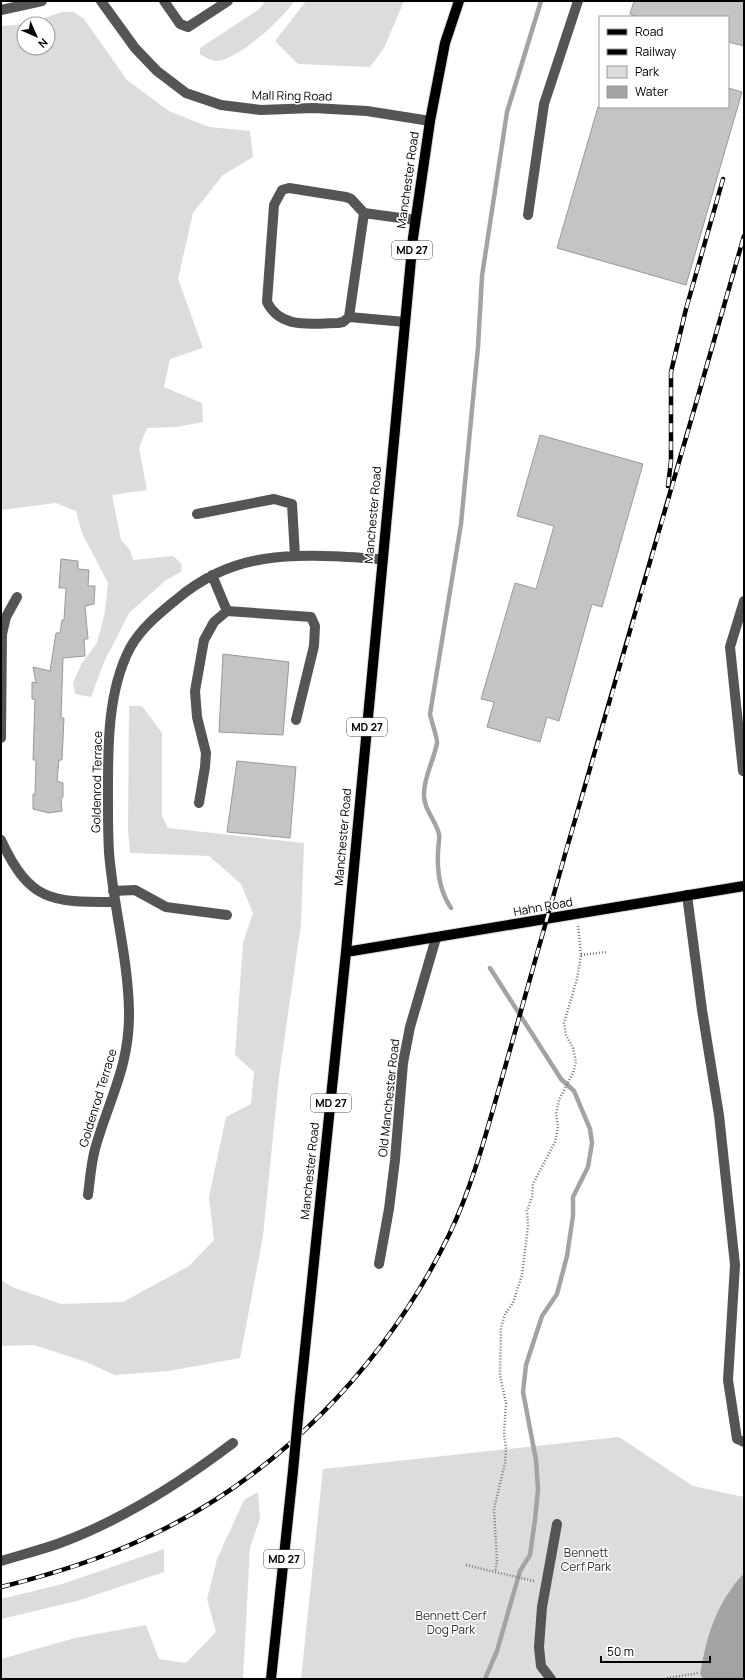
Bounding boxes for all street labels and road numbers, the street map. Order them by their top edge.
street label: Mall Ring Road [252,86,332,105]
street label: Manchester Road [392,130,423,229]
road number: MD 27 [392,241,432,259]
street label: Manchester Road [360,466,385,564]
road number: MD 27 [347,718,387,736]
street label: Goldenrod Terrace [87,731,106,833]
street label: Manchester Road [330,788,355,886]
street label: Hahn Road [512,893,574,920]
street label: Old Manchester Road [374,1038,403,1158]
street label: Goldenrod Terrace [74,1047,121,1149]
road number: MD 27 [311,1094,351,1112]
street label: Manchester Road [296,1121,323,1220]
road number: MD 27 [264,1550,304,1568]

